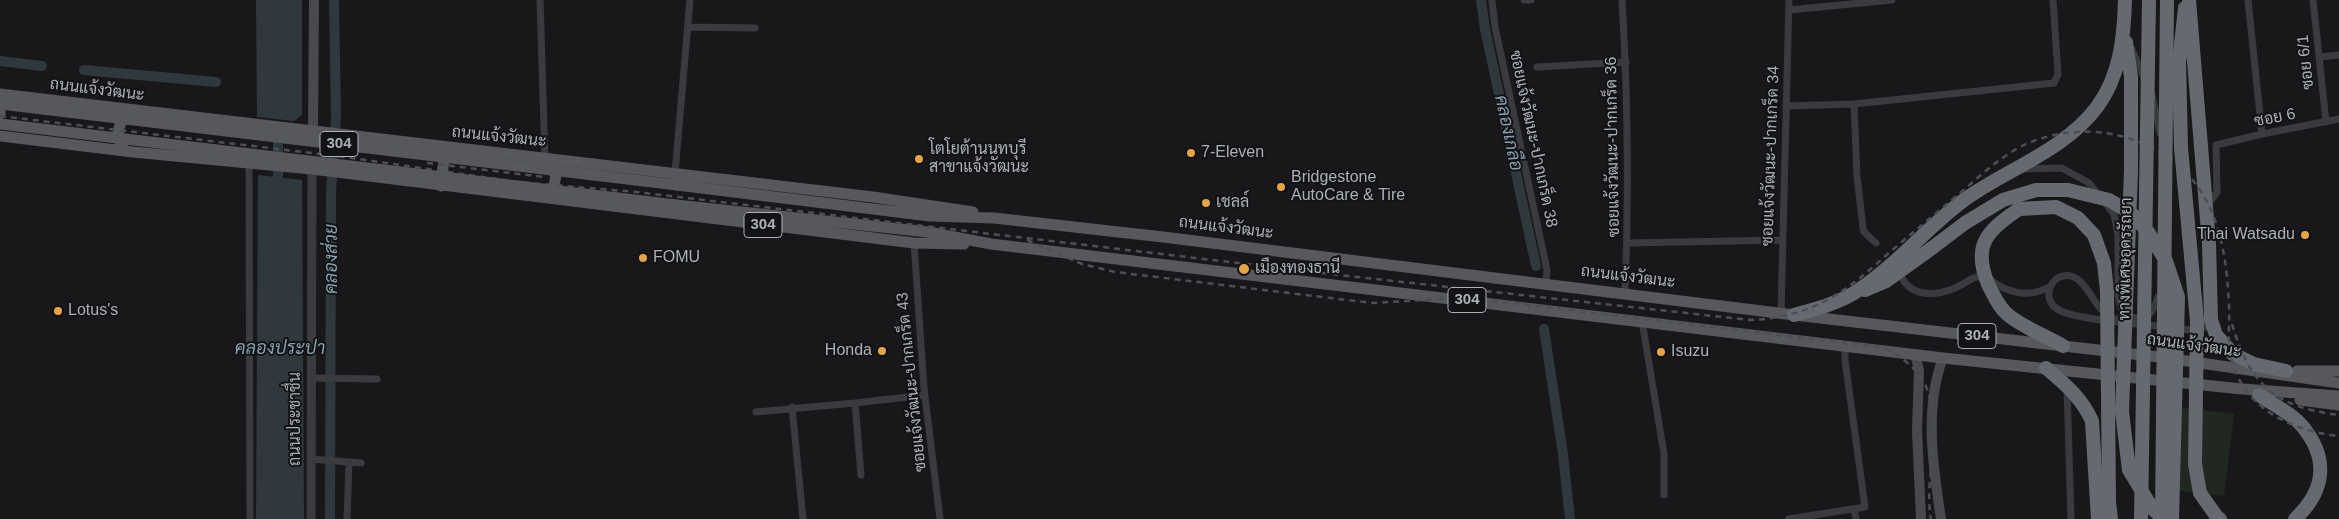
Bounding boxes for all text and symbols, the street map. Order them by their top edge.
street label: ซอย 6/1 [2294,34,2318,90]
street label: ซอยแจ้งวัฒนะ-ปากเกร็ด 38 [1505,49,1561,229]
street label: ซอยแจ้งวัฒนะ-ปากเกร็ด 36 [1602,57,1624,237]
street label: ซอยแจ้งวัฒนะ-ปากเกร็ด 34 [1758,65,1784,247]
street label: ถนนแจ้งวัฒนะ [49,75,145,105]
water label: คลองเกลือ [1489,93,1527,173]
street label: ซอย 6 [2253,105,2297,131]
street label: ถนนแจ้งวัฒนะ [451,122,547,152]
road number: 304 [320,132,358,156]
place label: โตโยต้านนทบุรี สาขาแจ้งวัฒนะ [929,140,1029,178]
place label: 7-Eleven [1201,143,1264,163]
marker: 7-Eleven [1185,147,1197,159]
marker: โตโยต้านนทบุรี สาขาแจ้งวัฒนะ [913,153,925,165]
place label: Bridgestone AutoCare & Tire [1291,168,1405,206]
marker: Bridgestone AutoCare & Tire [1275,181,1287,193]
place label: เชลล์ [1216,193,1249,213]
marker: เชลล์ [1200,197,1212,209]
street label: ทางพิเศษอุดรรัถยา [2115,197,2137,321]
road number: 304 [744,212,782,238]
street label: ถนนแจ้งวัฒนะ [1178,213,1274,243]
water label: คลองส่วย [321,224,343,294]
place label: Thai Watsadu [2197,225,2295,245]
marker: Thai Watsadu [2299,229,2311,241]
place label: FOMU [653,248,700,268]
marker: FOMU [637,252,649,264]
place label: เมืองทองธานี [1255,259,1340,279]
marker: เมืองทองธานี [1237,262,1251,276]
street label: ถนนแจ้งวัฒนะ [1580,262,1676,292]
road number: 304 [1448,288,1486,312]
street label: ซอยแจ้งวัฒนะ-ปากเกร็ด 43 [893,291,931,473]
place label: Lotus's [68,301,118,321]
marker: Lotus's [52,305,64,317]
road number: 304 [1958,324,1996,348]
street label: ถนนแจ้งวัฒนะ [2145,330,2243,362]
water label: คลองประปา [235,338,325,360]
place label: Honda [825,341,872,361]
place label: Isuzu [1671,342,1709,362]
marker: Honda [876,345,888,357]
marker: Isuzu [1655,346,1667,358]
street label: ถนนประชาชื่น [286,372,306,466]

